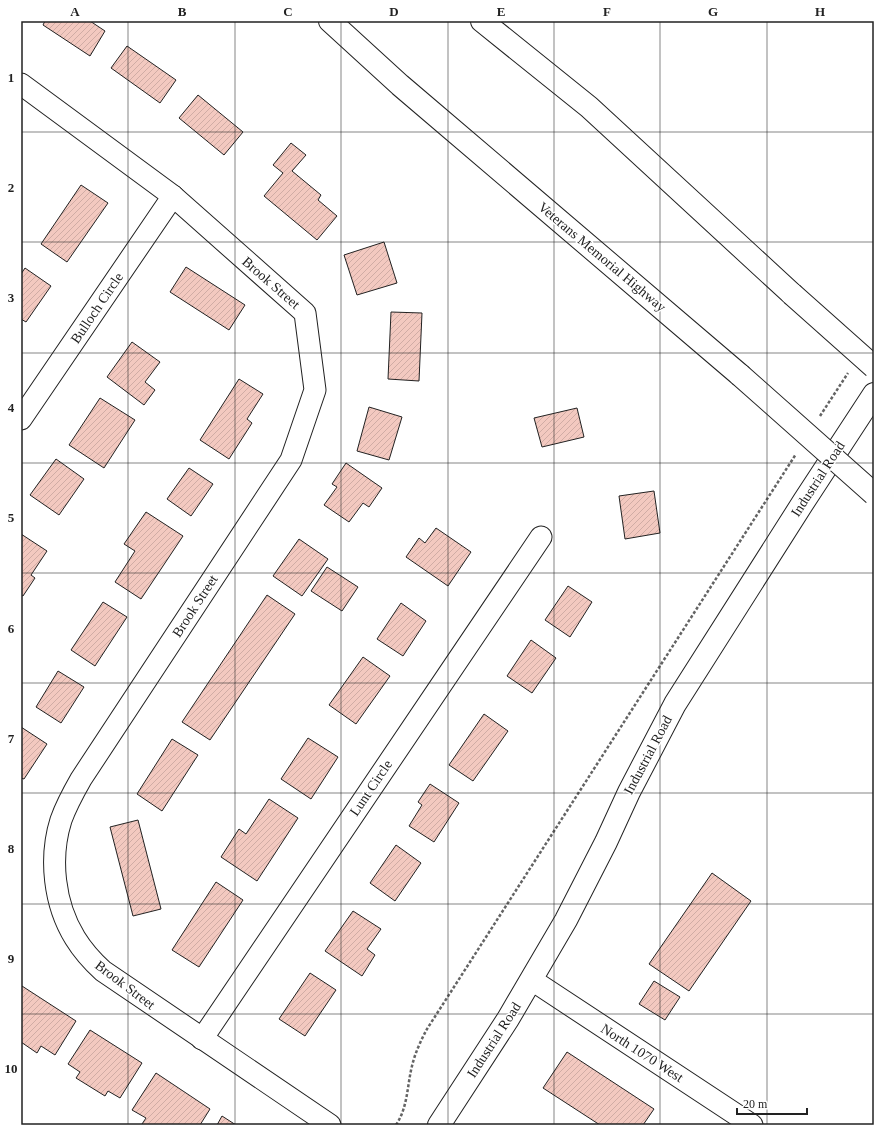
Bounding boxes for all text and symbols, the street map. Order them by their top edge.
text: A [70,4,80,19]
text: B [178,4,187,19]
text: C [283,4,293,19]
text: D [389,4,399,19]
text: E [497,4,505,19]
text: F [603,4,611,19]
text: G [708,4,718,19]
text: H [815,4,825,19]
text: 1 [8,70,14,85]
text: 2 [8,180,14,195]
street label: Veterans Memorial Highway [535,199,669,315]
street label: Brook Street [239,254,303,312]
street label: Bulloch Circle [68,270,126,346]
text: 3 [8,290,15,305]
text: 4 [8,400,15,415]
street label: Industrial Road [788,439,848,519]
text: 5 [8,510,15,525]
street label: Brook Street [169,572,221,640]
text: 6 [8,621,15,636]
street label: Industrial Road [621,713,675,797]
text: 7 [8,731,15,746]
street label: Lunt Circle [347,757,395,819]
text: 8 [8,841,15,856]
text: 9 [8,951,15,966]
street label: Brook Street [92,958,158,1012]
street label: Industrial Road [464,1000,524,1080]
street label: North 1070 West [598,1021,686,1085]
text: 10 [5,1061,18,1076]
scale bar [737,1090,807,1116]
text: 20 m [743,1097,768,1111]

